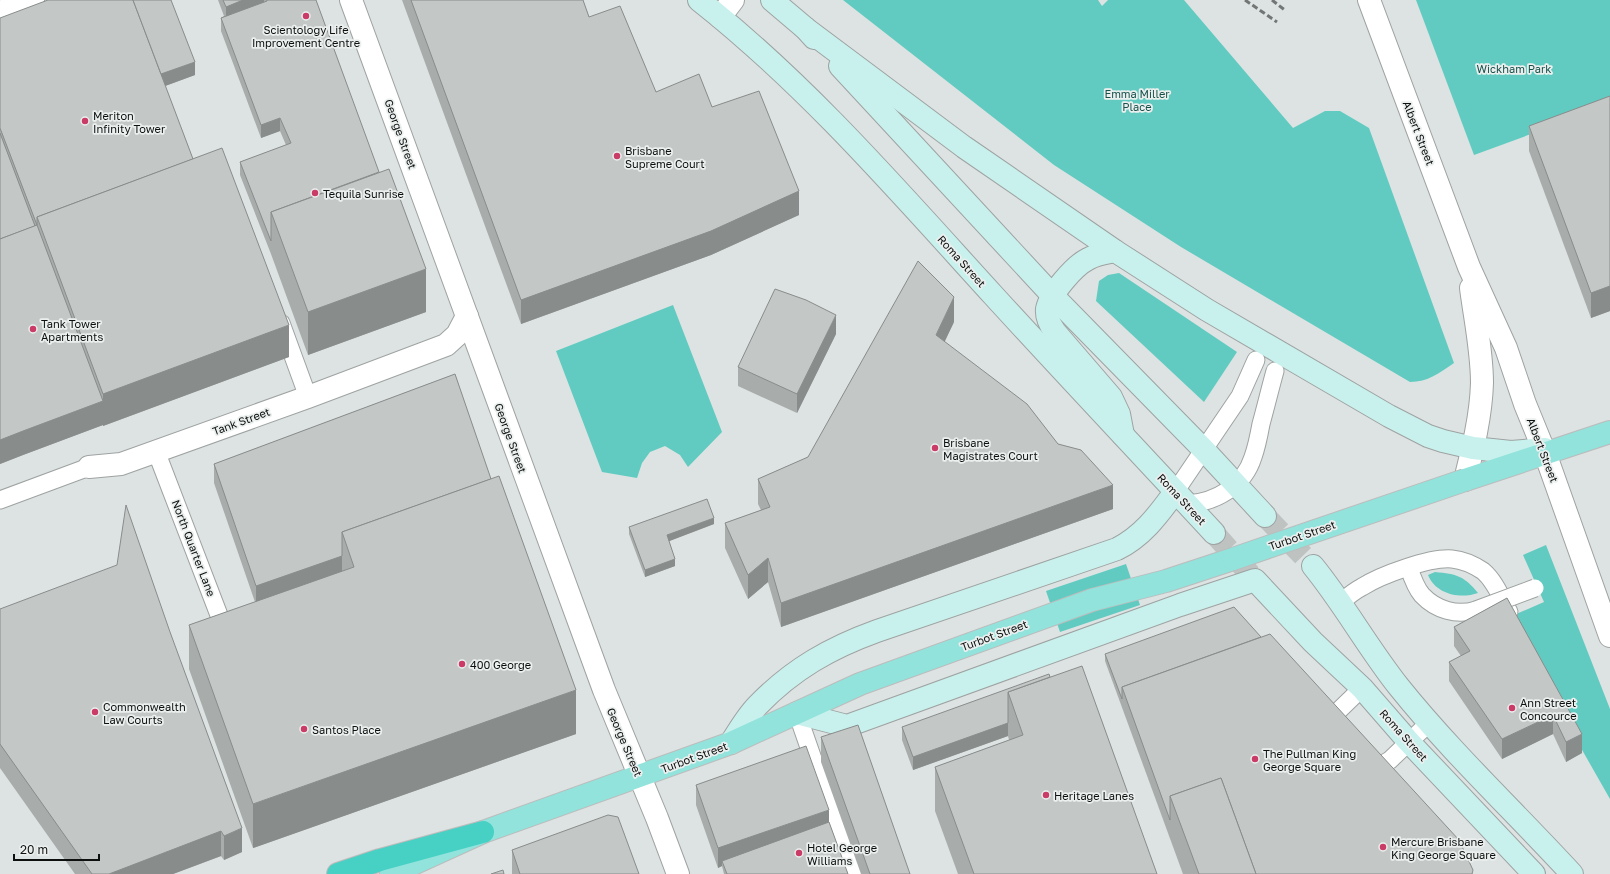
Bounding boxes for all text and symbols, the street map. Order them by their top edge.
marker: Scientology Life Improvement Centre [301,11,311,21]
place label: Scientology Life Improvement Centre [252,23,360,49]
park label: Wickham Park [1477,62,1552,75]
park label: Emma Miller Place [1104,87,1170,113]
street label: George Street [382,97,420,171]
street label: Albert Street [1401,99,1437,167]
place label: Meriton Infinity Tower [93,109,166,135]
marker: Meriton Infinity Tower [80,116,90,126]
place label: Brisbane Supreme Court [625,144,705,170]
marker: Brisbane Supreme Court [612,151,622,161]
place label: Tequila Sunrise [323,187,404,200]
marker: Tequila Sunrise [310,188,320,198]
street label: Roma Street [935,232,989,290]
place label: Tank Tower Apartments [41,317,103,343]
marker: Tank Tower Apartments [28,324,38,334]
street label: George Street [492,401,530,475]
street label: Tank Street [210,405,272,437]
street label: Albert Street [1525,416,1561,484]
place label: Brisbane Magistrates Court [943,436,1038,462]
marker: Brisbane Magistrates Court [930,443,940,453]
street label: Roma Street [1155,471,1209,527]
street label: North Quarter Lane [170,498,218,598]
street label: Turbot Street [1267,517,1337,553]
street label: Turbot Street [959,617,1029,653]
place label: 400 George [470,658,531,671]
marker: 400 George [457,659,467,669]
place label: Ann Street Concource [1520,696,1577,722]
place label: Commonwealth Law Courts [103,700,186,726]
marker: Ann Street Concource [1507,703,1517,713]
street label: George Street [605,706,645,778]
street label: Roma Street [1377,706,1431,764]
marker: Commonwealth Law Courts [90,707,100,717]
place label: Santos Place [312,723,381,736]
marker: Santos Place [299,724,309,734]
street label: Turbot Street [659,739,729,775]
place label: The Pullman King George Square [1263,747,1356,773]
marker: The Pullman King George Square [1250,754,1260,764]
place label: Heritage Lanes [1054,789,1134,802]
marker: Heritage Lanes [1041,790,1051,800]
place label: Mercure Brisbane King George Square [1391,835,1496,861]
scale bar [14,836,99,862]
place label: Hotel George Williams [807,841,877,867]
text: 20 m [20,842,48,857]
marker: Mercure Brisbane King George Square [1378,842,1388,852]
marker: Hotel George Williams [794,848,804,858]

